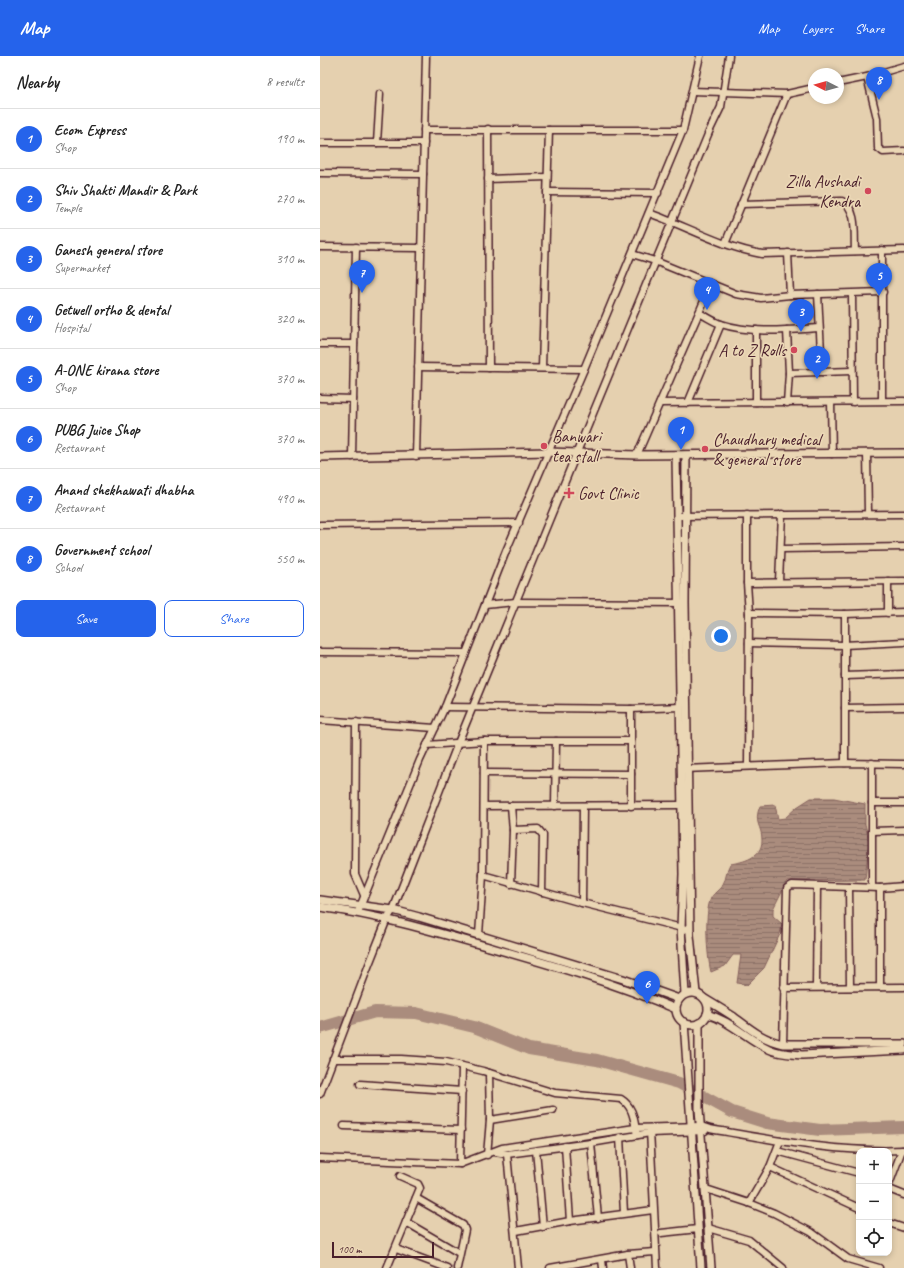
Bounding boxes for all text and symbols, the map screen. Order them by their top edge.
text: Map [20,16,50,40]
text: Map [758,20,780,37]
text: Layers [802,20,833,37]
text: Share [855,20,884,37]
pin: 8 [866,67,892,100]
north arrow [808,68,844,104]
text: Nearby [16,72,59,93]
text: 8 results [266,74,304,90]
text: Ecom Express [54,121,126,140]
text: 1 [26,131,32,147]
text: 190 m [276,131,304,147]
text: Shop [54,140,76,156]
place label: Zilla Aushadi Kendra [785,171,862,212]
text: Shiv Shakti Mandir & Park [54,181,197,200]
marker: Zilla Aushadi Kendra [863,186,873,196]
text: 2 [26,191,32,207]
text: 270 m [276,191,304,207]
text: Temple [54,200,82,216]
text: Ganesh general store [54,241,162,260]
text: 3 [26,251,32,267]
text: 310 m [276,251,304,267]
text: Supermarket [54,260,109,276]
pin: 7 [349,260,375,293]
pin: 5 [866,263,892,296]
pin: 4 [694,277,720,310]
pin: 3 [788,299,814,332]
text: Getwell ortho & dental [54,301,169,320]
text: 4 [26,311,32,327]
text: 320 m [276,311,304,327]
text: Hospital [54,320,90,336]
place label: A to Z Rolls [719,340,788,361]
marker: A to Z Rolls [789,345,799,355]
pin: 2 [804,346,830,379]
text: A-ONE kirana store [54,361,159,380]
text: 5 [26,371,32,387]
text: 370 m [276,371,304,387]
text: Shop [54,380,76,396]
pin: 1 [668,417,694,450]
text: PUBG Juice Shop [54,421,140,440]
place label: Banwari tea stall [552,426,604,467]
place label: Chaudhary medical & general store [713,429,824,470]
text: 6 [26,431,32,447]
text: 370 m [276,431,304,447]
text: Restaurant [54,440,104,456]
marker: Banwari tea stall [539,441,549,451]
marker: Chaudhary medical & general store [700,444,710,454]
text: Anand shekhawati dhabha [54,481,194,500]
place label: Govt Clinic [578,483,640,504]
marker: Govt Clinic [563,487,575,499]
text: 7 [26,491,32,507]
text: 490 m [276,491,304,507]
text: Restaurant [54,500,104,516]
text: Government school [54,541,149,560]
text: 8 [26,551,32,567]
text: 550 m [276,551,304,567]
text: School [54,560,82,576]
button: Save [16,600,156,637]
button: Share [164,600,304,637]
your location [711,626,731,646]
pin: 6 [634,971,660,1004]
map controls [856,1148,892,1256]
button: + [856,1148,892,1184]
button: − [856,1184,892,1220]
button: locate [856,1220,892,1256]
scale bar [332,1240,434,1259]
text: 100 m [338,1242,362,1256]

